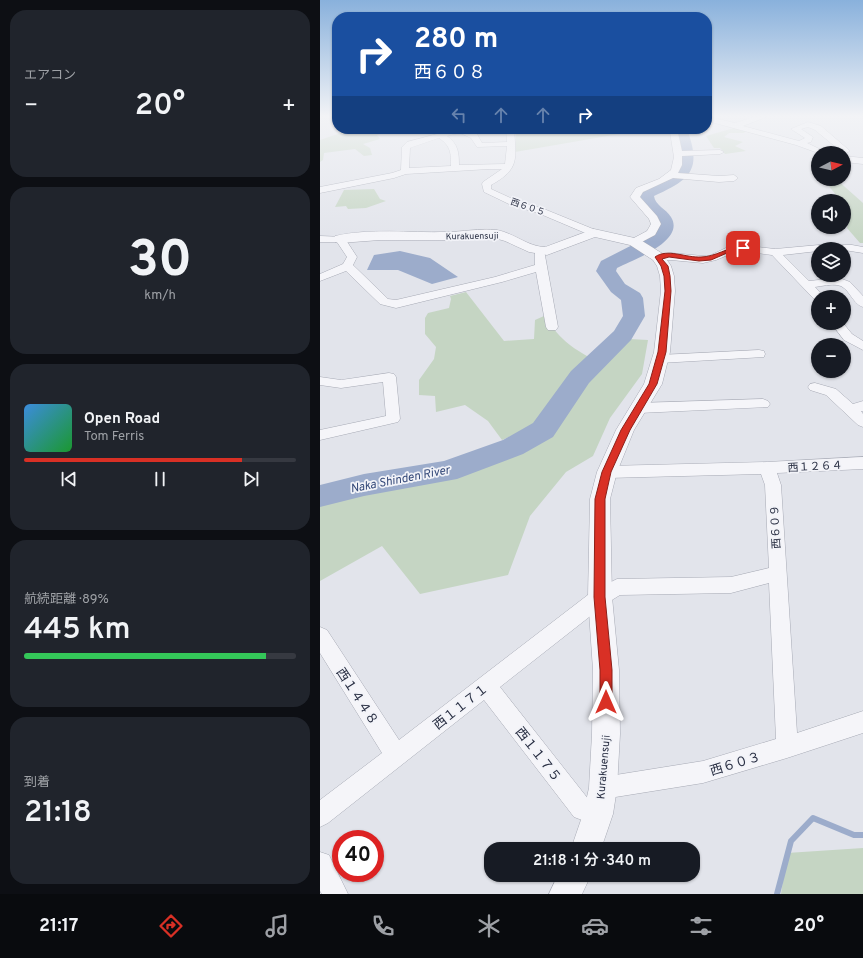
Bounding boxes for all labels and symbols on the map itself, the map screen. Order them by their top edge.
north arrow [811,146,851,186]
street label: 西６０５ [509,196,547,219]
street label: Kurakuensuji [445,231,499,242]
pin [726,231,760,265]
street label: 西１２６４ [787,459,843,475]
water label: Naka Shinden River [349,462,453,497]
street label: 西６０９ [768,505,784,549]
street label: 西１４４８ [332,665,381,729]
street label: 西１１７１ [431,681,492,734]
position arrow [585,681,627,723]
street label: 西１１７５ [511,725,564,786]
street label: Kurakuensuji [594,734,614,800]
street label: 西６０３ [708,750,763,780]
speed limit sign: 40 [332,830,384,882]

